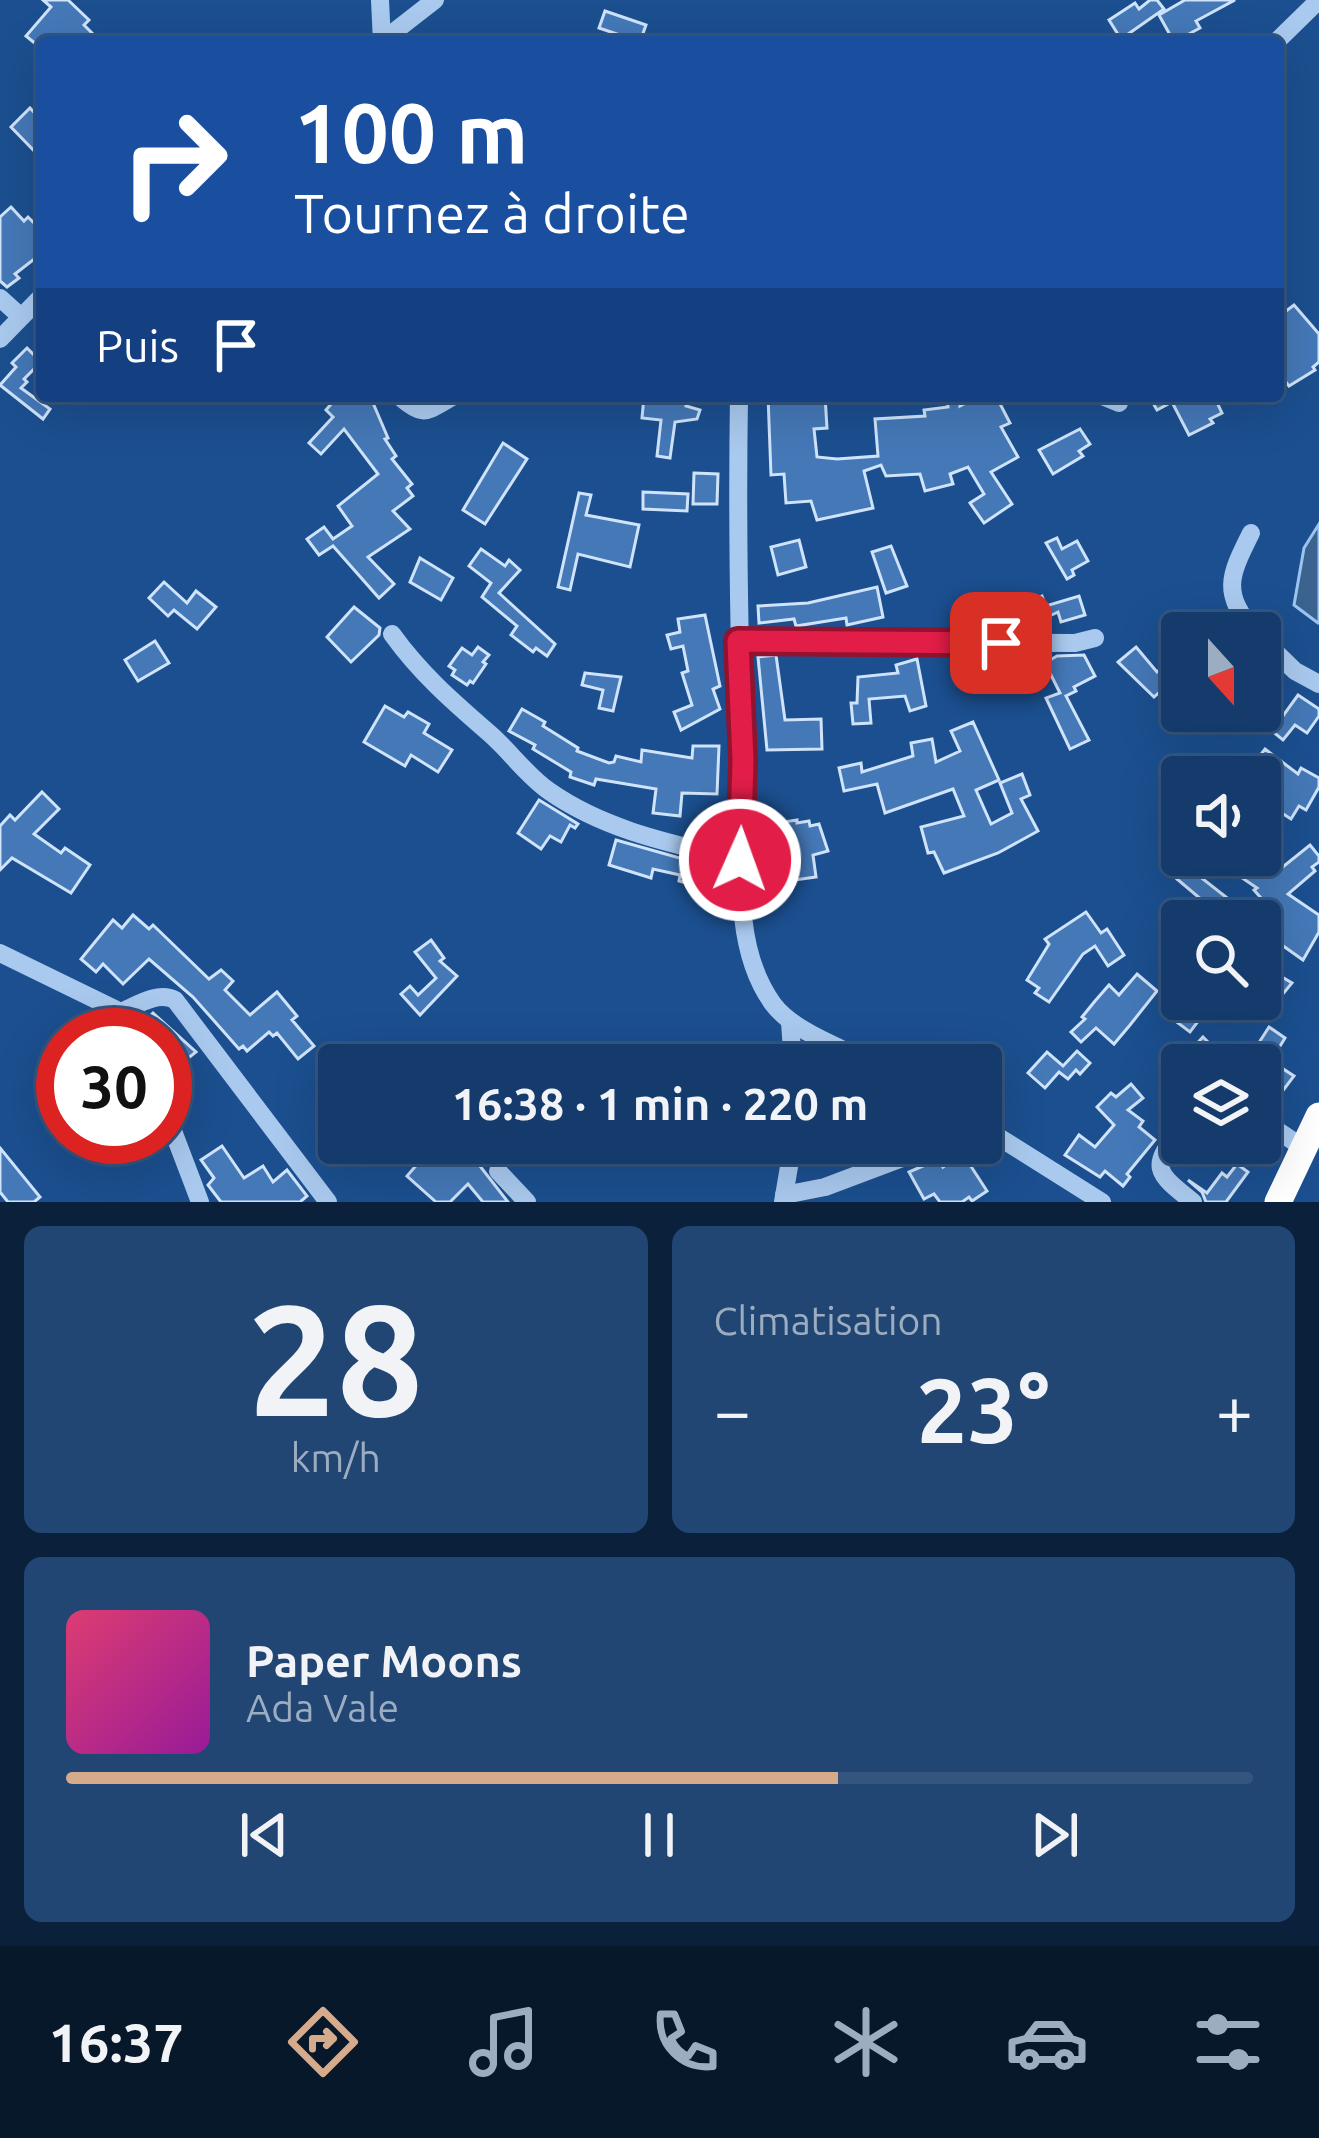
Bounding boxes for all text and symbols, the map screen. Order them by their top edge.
icon: right [96,84,252,240]
text: 100 m [294,85,528,179]
text: Tournez à droite [294,183,690,243]
icon: arrive [203,312,269,378]
text: Puis [96,320,179,371]
pin [950,592,1052,694]
icon: arrive [968,610,1034,676]
north arrow [1161,612,1281,732]
map controls [1161,612,1281,1164]
button: sound [1161,756,1281,876]
position arrow [677,797,803,923]
button: search [1161,900,1281,1020]
speed limit sign: 30 [36,1008,192,1164]
button: layers [1161,1044,1281,1164]
text: 16:38 · 1 min · 220 m [452,1078,868,1129]
text: 28 [248,1271,424,1445]
text: Climatisation [714,1299,942,1342]
text: 23° [917,1359,1050,1460]
text: − [714,1373,751,1447]
text: + [1216,1373,1253,1447]
text: km/h [291,1436,381,1479]
text: Paper Moons [246,1635,522,1686]
text: Ada Vale [246,1686,399,1729]
icon: previous [231,1802,297,1868]
icon: pause [626,1802,692,1868]
icon: next [1022,1802,1088,1868]
icon: directions [281,2000,365,2084]
icon: music [462,2000,546,2084]
icon: phone [643,2000,727,2084]
icon: climate [824,2000,908,2084]
icon: car [1005,2000,1089,2084]
icon: filters [1186,2000,1270,2084]
text: 16:37 [49,2012,184,2072]

